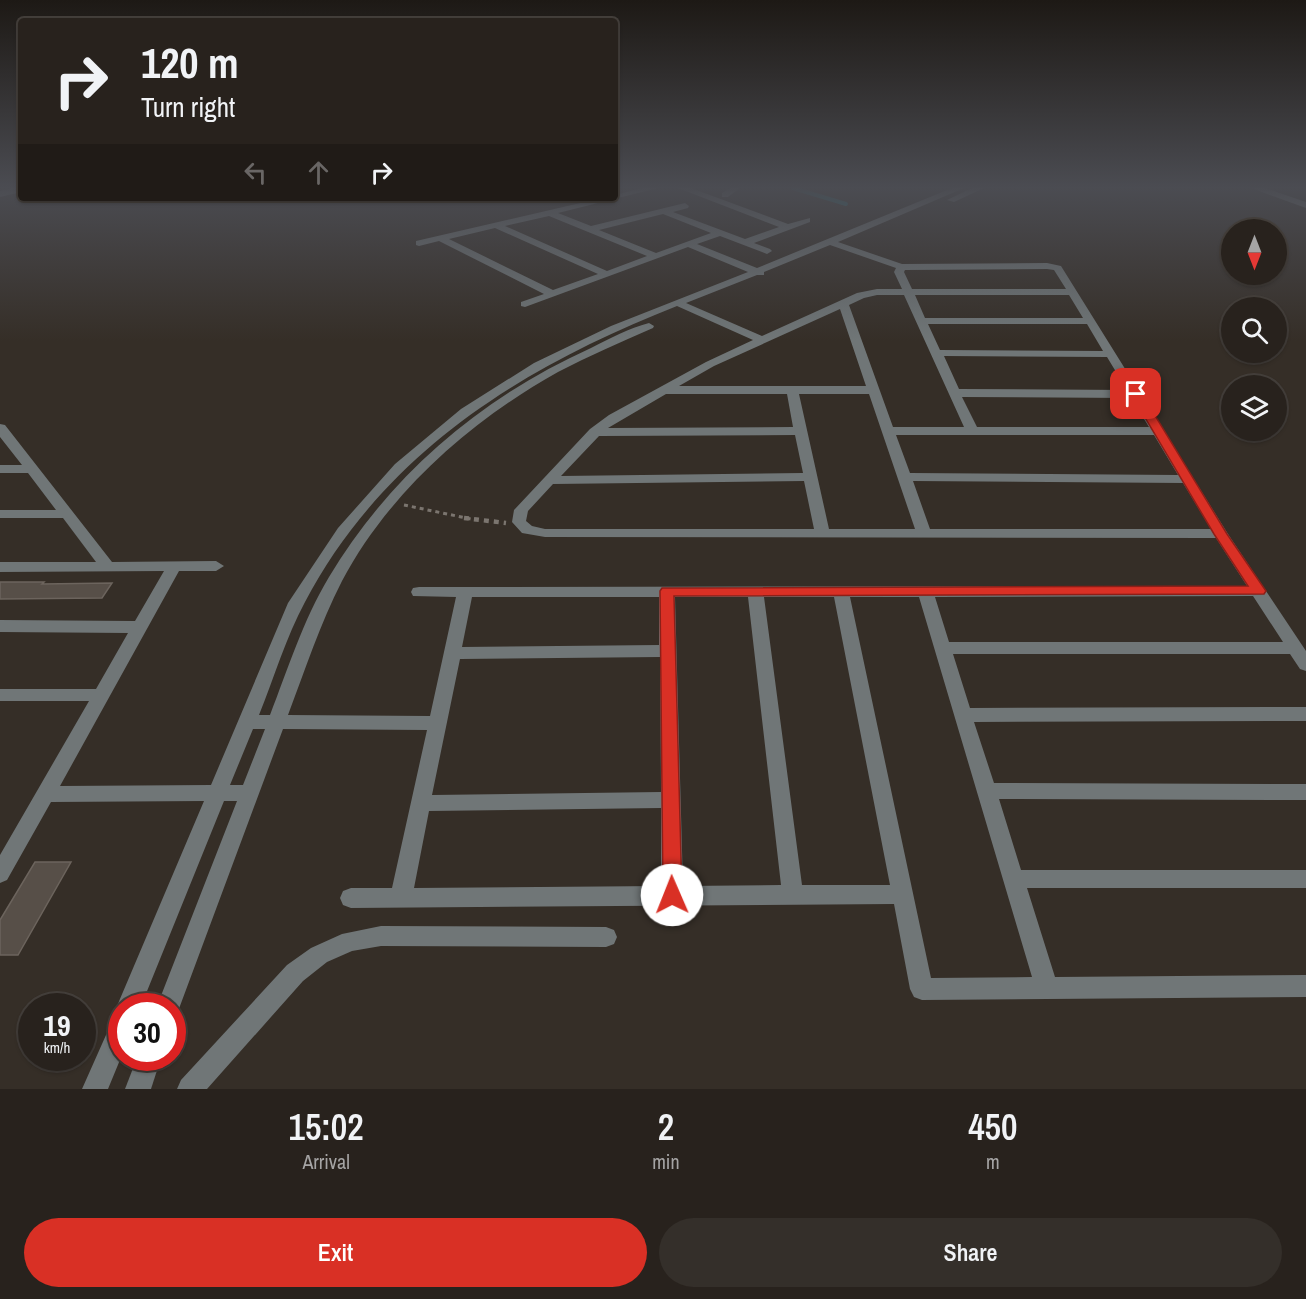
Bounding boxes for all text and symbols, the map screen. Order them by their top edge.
text: 120 m [141,35,239,91]
icon: right [42,42,120,120]
text: Turn right [141,89,235,125]
icon: left [239,156,272,189]
icon: ahead [302,156,335,189]
icon: right [365,156,398,189]
north arrow [1221,219,1287,285]
map controls [1221,219,1287,441]
button: search [1221,297,1287,363]
pin [1110,368,1161,419]
button: layers [1221,375,1287,441]
icon: arrive [1119,377,1152,410]
position arrow [640,863,704,927]
speed limit sign: 30 [108,993,186,1071]
text: 19 [43,1005,71,1045]
text: km/h [44,1037,70,1058]
text: 15:02 [289,1103,364,1151]
text: 2 [658,1103,674,1151]
text: 450 [968,1103,1017,1151]
text: Arrival [302,1148,350,1175]
text: min [652,1148,680,1175]
text: m [986,1148,1000,1175]
button: Exit [24,1218,647,1287]
button: Share [659,1218,1282,1287]

